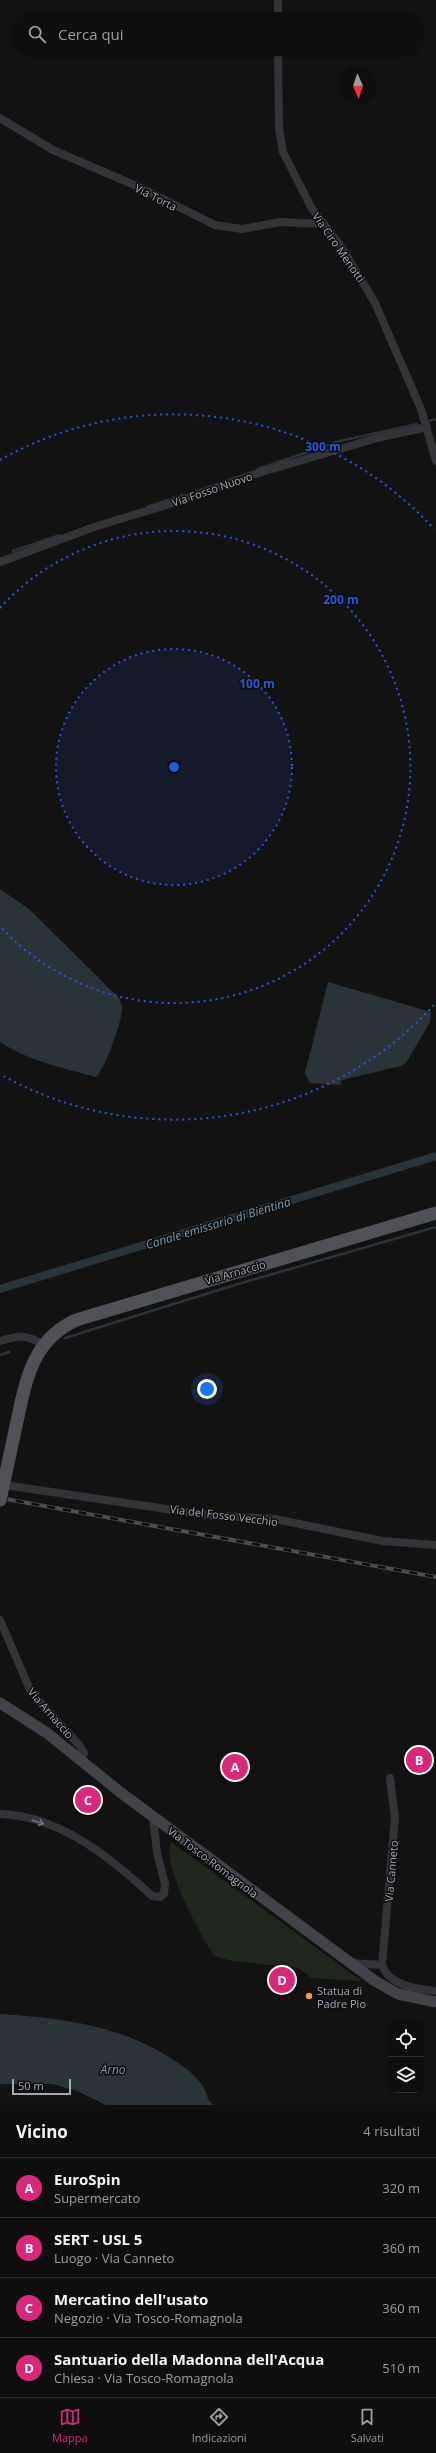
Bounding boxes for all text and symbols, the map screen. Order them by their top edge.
search box [12,12,424,56]
icon: search [26,23,48,45]
text: Cerca qui [58,24,124,44]
north arrow [340,68,376,104]
street label: Via Torta [132,180,180,214]
street label: Via Ciro Menotti [309,209,369,285]
text: 300 m [305,438,341,455]
street label: Via Fosso Nuovo [170,468,255,510]
text: 200 m [323,591,359,608]
text: 100 m [239,675,275,692]
centre of rings [167,760,181,774]
water label: Canale emissario di Bientina [143,1193,293,1253]
street label: Via Arnaccio [203,1256,267,1288]
your location [197,1379,217,1399]
street label: Via del Fosso Vecchio [169,1501,279,1529]
street label: Via Arnaccio [25,1684,77,1742]
pin: B [406,1745,432,1775]
pin: A [222,1752,248,1782]
pin: C [75,1785,101,1815]
one-way arrow [31,1819,44,1826]
street label: Via Tosco-Romagnola [165,1823,261,1901]
street label: Via Canneto [381,1839,401,1902]
pin: D [269,1965,295,1995]
place label: Statua di Padre Pio [317,1983,366,2011]
marker: Statua di Padre Pio [304,1991,314,2001]
map controls [388,2021,424,2093]
button: locate [388,2021,424,2057]
button: layers [388,2057,424,2093]
water label: Arno [99,2061,126,2078]
scale bar [12,2077,71,2096]
text: 50 m [18,2078,44,2093]
text: Vicino [16,2120,68,2143]
text: 4 risultati [363,2122,420,2140]
text: EuroSpin [54,2169,121,2189]
text: A [25,2179,33,2197]
text: 320 m [382,2179,420,2197]
text: Supermercato [54,2189,140,2207]
text: SERT - USL 5 [54,2229,142,2249]
text: B [25,2239,33,2257]
text: 360 m [382,2239,420,2257]
text: Luogo · Via Canneto [54,2249,174,2267]
text: Mercatino dell'usato [54,2289,208,2309]
text: C [25,2299,33,2317]
text: 360 m [382,2299,420,2317]
text: Negozio · Via Tosco-Romagnola [54,2309,243,2327]
text: Santuario della Madonna dell'Acqua [54,2349,324,2369]
text: D [24,2359,34,2377]
text: 510 m [382,2359,420,2377]
text: Chiesa · Via Tosco-Romagnola [54,2369,234,2387]
tab: Mappa [52,2406,88,2445]
tab: Indicazioni [192,2406,247,2445]
tab: Salvati [351,2406,384,2445]

